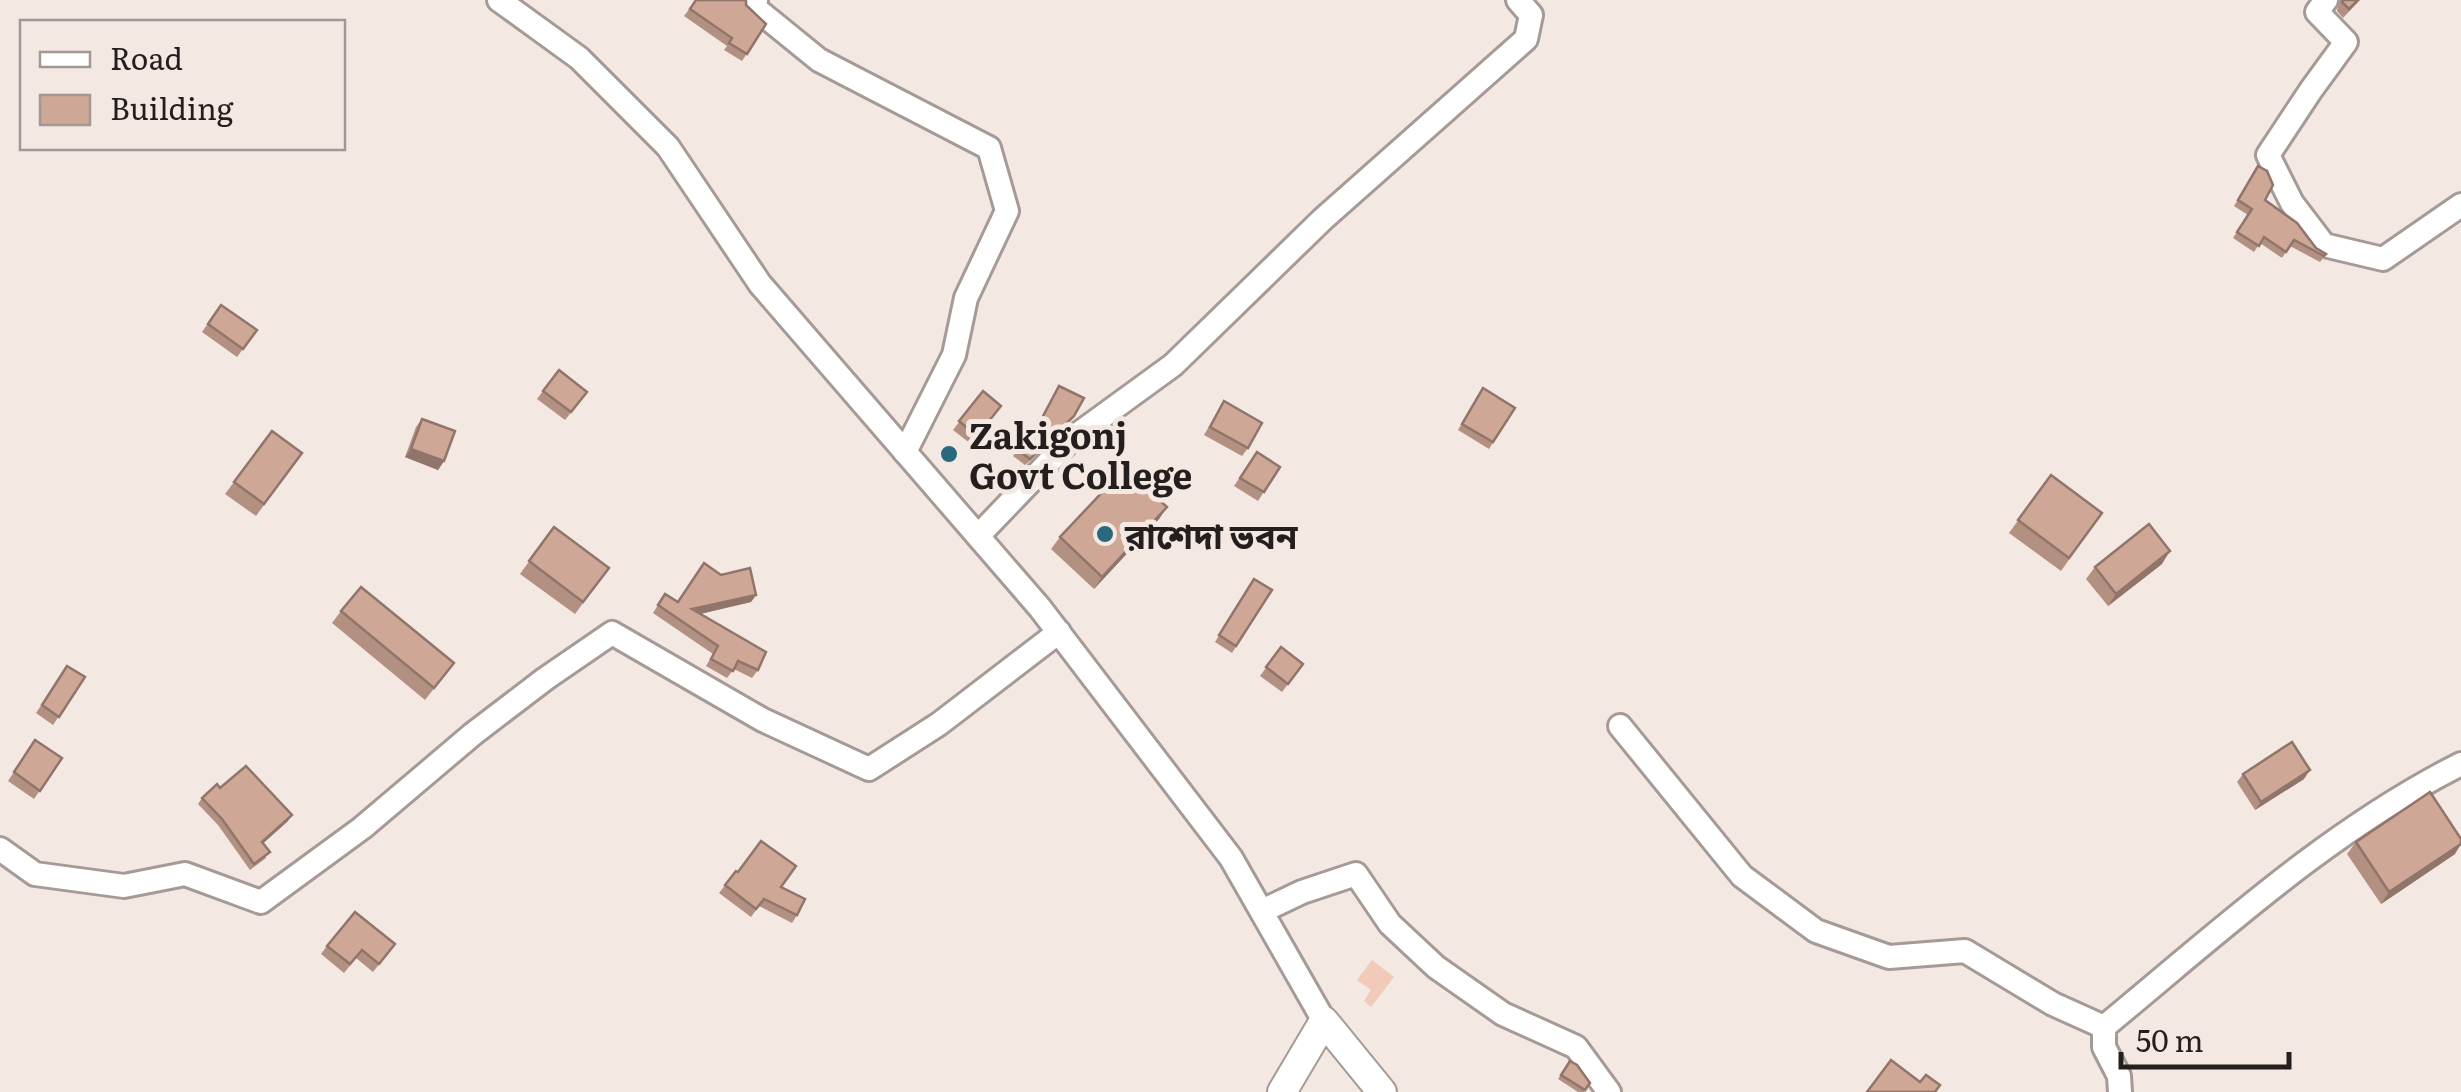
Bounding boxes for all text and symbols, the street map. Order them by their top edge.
legend [20,20,345,150]
text: Road [110,35,183,79]
text: Building [110,85,234,129]
place label: Zakigonj Govt College [969,408,1192,500]
marker: Zakigonj Govt College [938,443,960,465]
place label: রাশেদা ভবন [1124,508,1299,560]
marker: রাশেদা ভবন [1094,523,1116,545]
scale bar [2121,1007,2288,1069]
text: 50 m [2136,1017,2204,1061]

